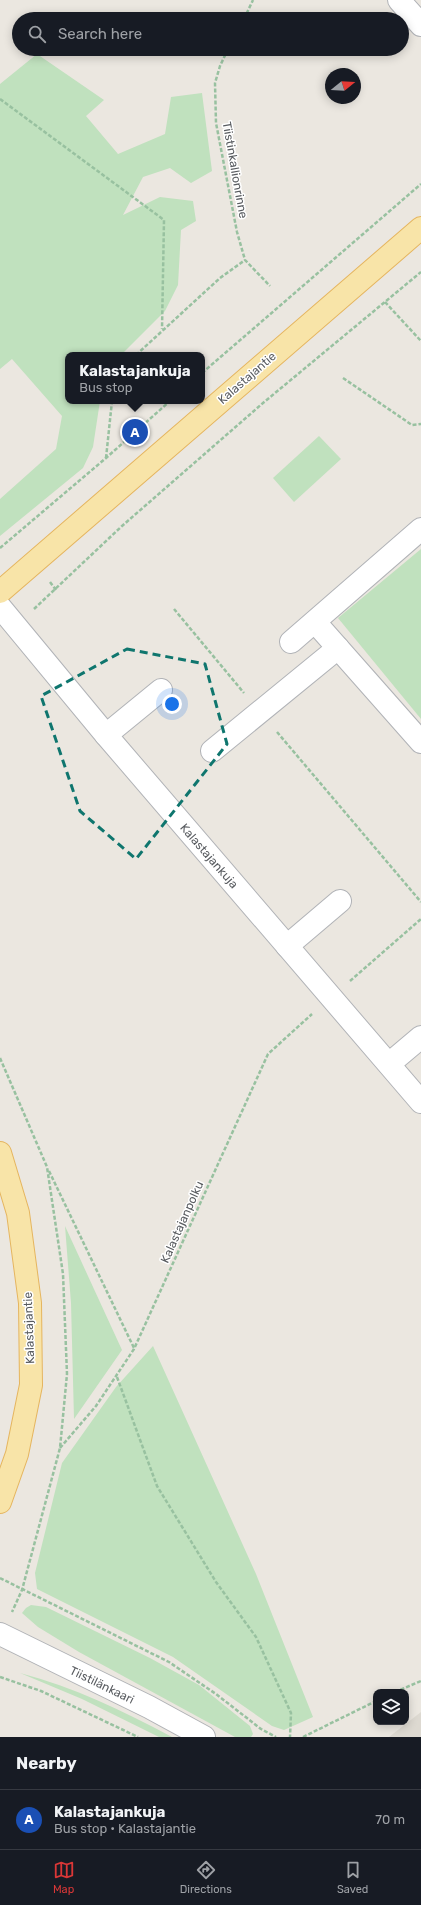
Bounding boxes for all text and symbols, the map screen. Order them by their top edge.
search box [12,12,409,56]
icon: search [26,23,48,45]
text: Search here [58,25,142,43]
north arrow [325,68,361,104]
street label: Tiistinkallionrinne [220,121,250,220]
street label: Kalastajantie [215,349,279,407]
popup [65,352,205,404]
text: Kalastajankuja [79,362,191,380]
text: Bus stop [79,380,133,395]
pin: A [122,417,148,447]
your location [162,694,182,714]
street label: Kalastajankuja [177,821,241,891]
street label: Kalastajanpolku [158,1179,206,1265]
street label: Kalastajantie [21,1291,37,1364]
street label: Tiistilänkaari [67,1663,137,1707]
map controls [373,1689,409,1725]
button: layers [373,1689,409,1725]
text: Nearby [16,1753,77,1773]
text: Kalastajankuja [54,1803,165,1821]
text: A [24,1812,34,1827]
text: 70 m [375,1812,405,1827]
text: Bus stop · Kalastajantie [54,1821,196,1836]
tab: Map [53,1859,75,1896]
tab: Directions [180,1859,232,1896]
tab: Saved [337,1859,368,1896]

